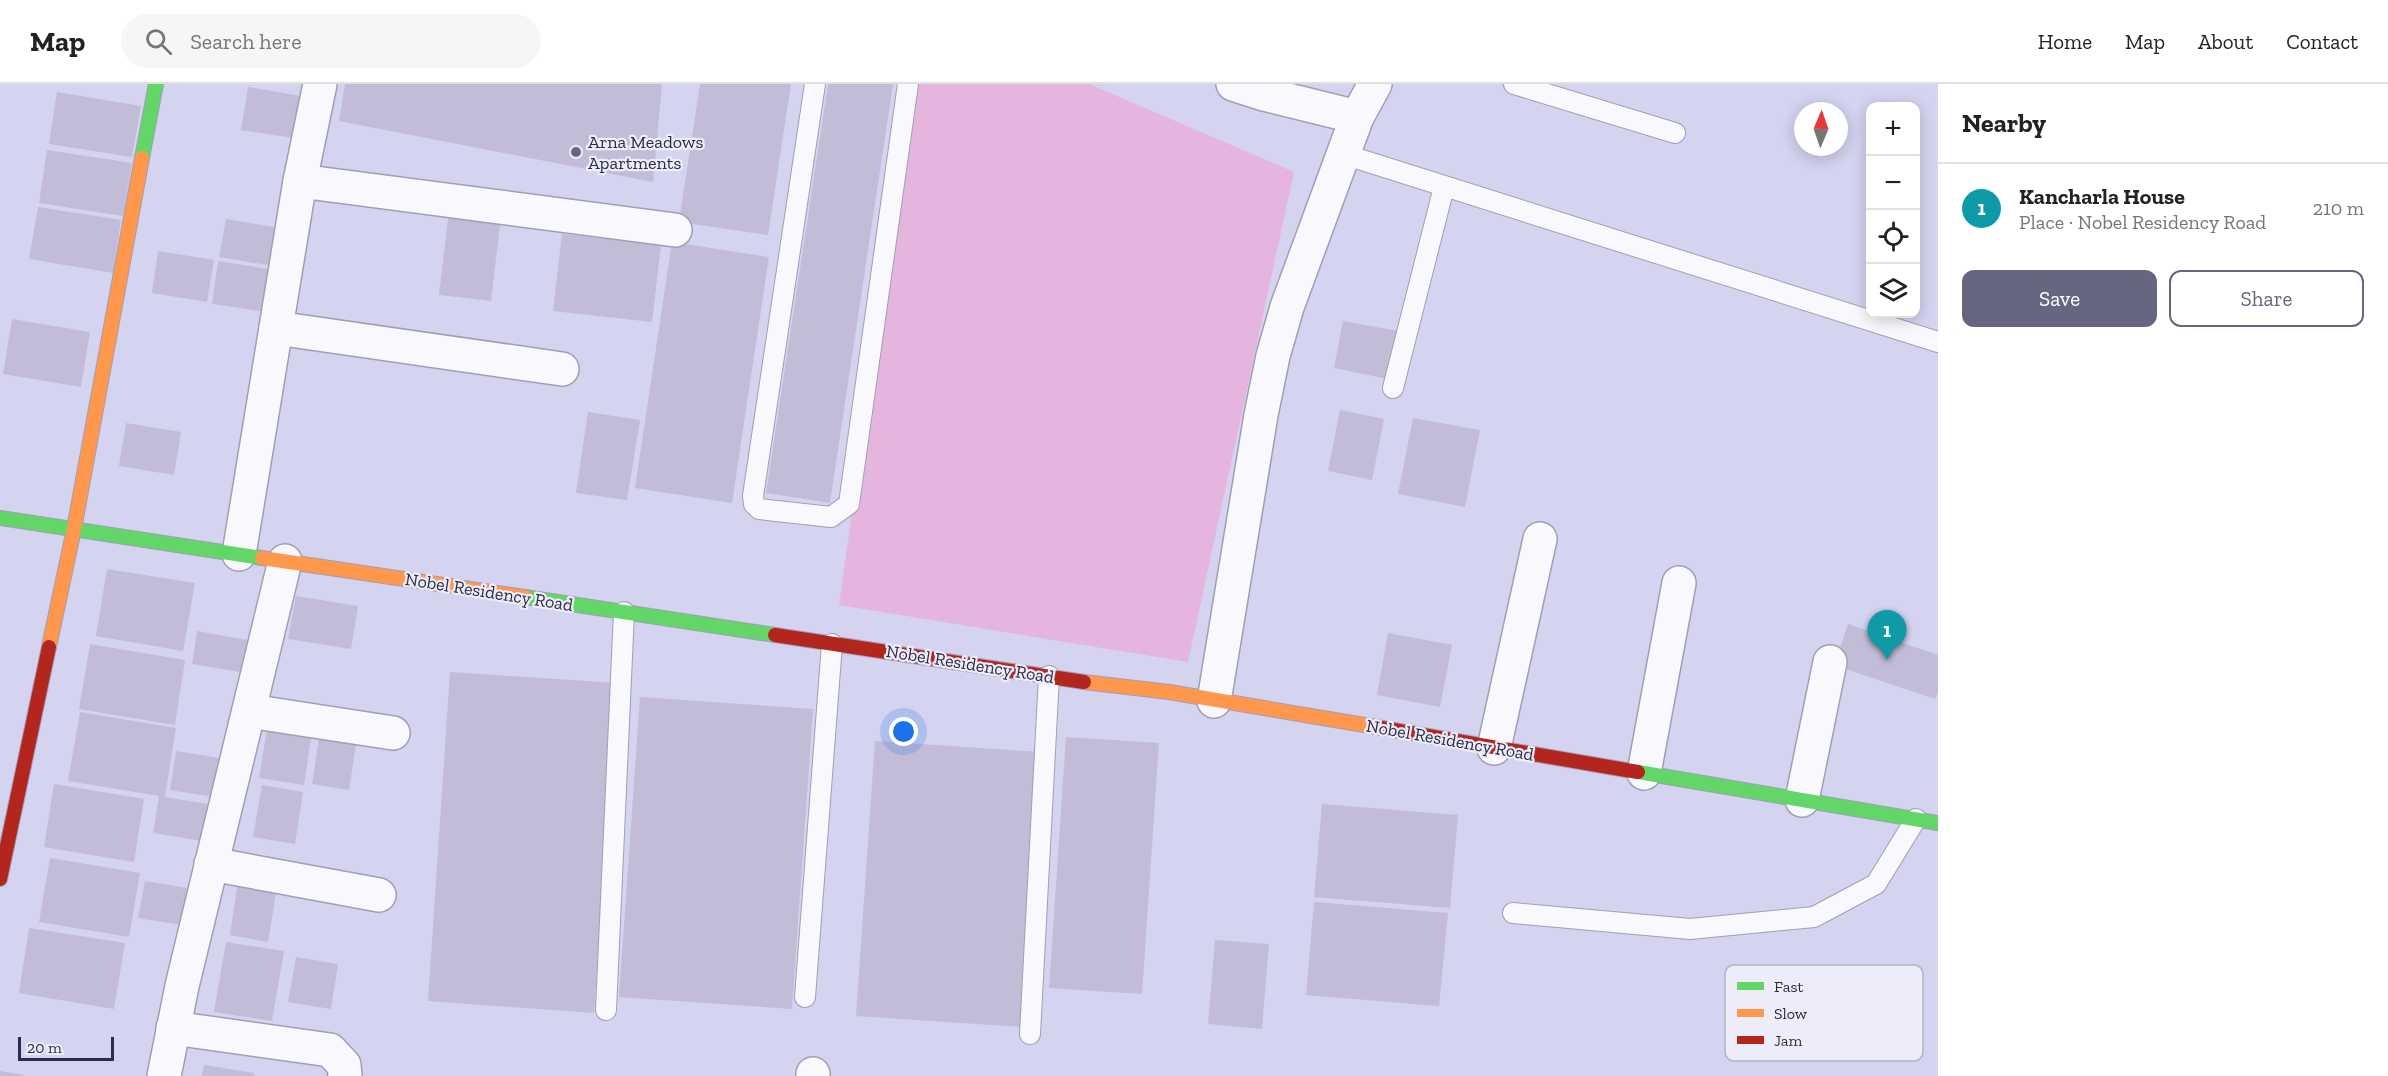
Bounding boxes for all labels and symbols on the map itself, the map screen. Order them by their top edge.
north arrow [1794,102,1848,156]
place label: Arna Meadows Apartments [588,131,703,174]
marker: Arna Meadows Apartments [569,145,583,159]
street label: Nobel Residency Road [403,568,575,616]
pin: 1 [1868,610,1906,660]
street label: Nobel Residency Road [884,640,1056,688]
street label: Nobel Residency Road [1364,714,1536,766]
your location [889,717,918,746]
legend [1725,965,1923,1061]
text: Fast [1774,977,1803,996]
text: Slow [1774,1004,1808,1023]
text: Jam [1774,1031,1803,1050]
scale bar [18,1034,114,1062]

